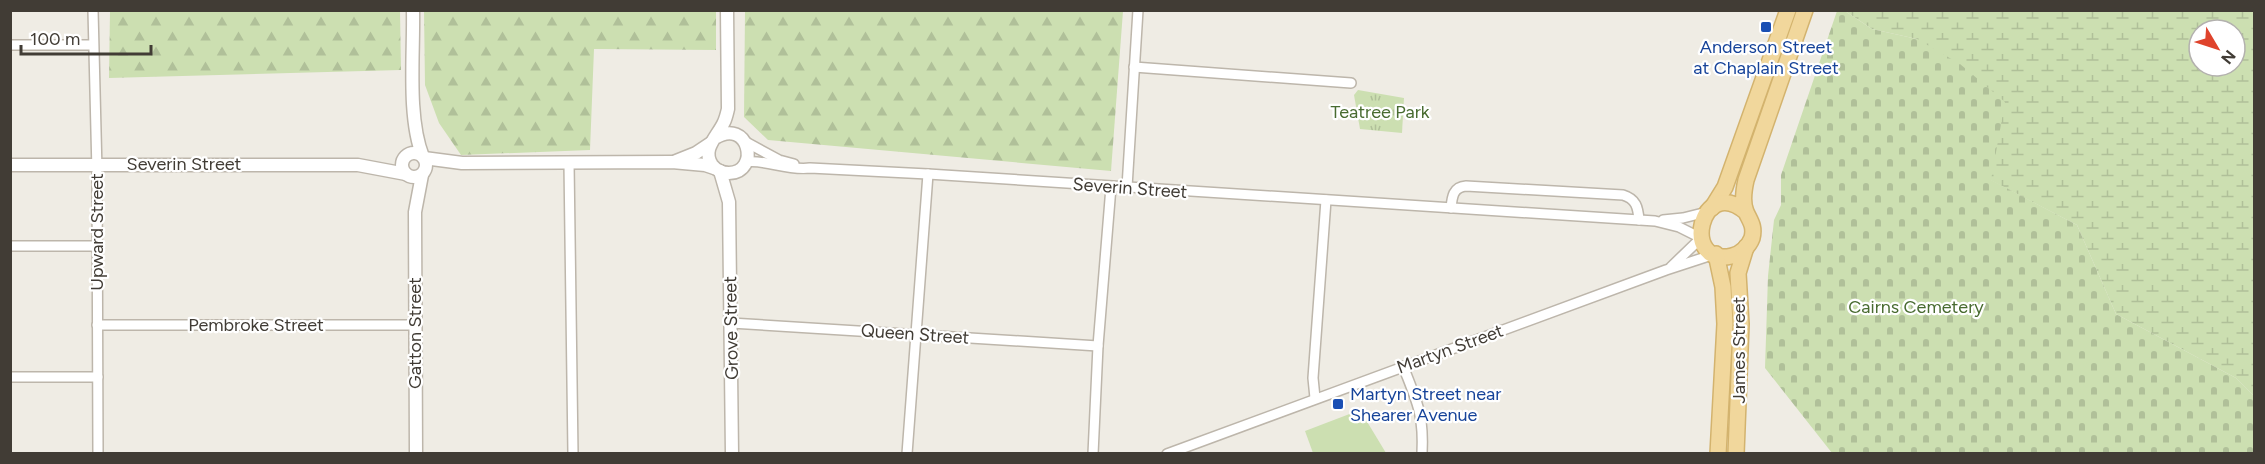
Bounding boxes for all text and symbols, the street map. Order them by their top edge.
scale bar [21,18,152,56]
north arrow [2187,18,2247,78]
marker: Anderson Street at Chaplain Street [1759,20,1773,34]
text: 100 m [30,28,80,50]
place label: Anderson Street at Chaplain Street [1693,36,1839,79]
text: N [2217,46,2240,68]
park label: Teatree Park [1330,101,1430,123]
street label: Severin Street [127,153,242,175]
street label: Upward Street [86,173,108,291]
street label: Severin Street [1072,173,1188,203]
street label: Grove Street [719,276,743,380]
street label: Gatton Street [404,277,426,389]
street label: James Street [1728,296,1750,403]
park label: Cairns Cemetery [1848,296,1984,318]
street label: Pembroke Street [188,314,324,336]
street label: Queen Street [860,319,970,349]
street label: Martyn Street [1394,320,1506,378]
place label: Martyn Street near Shearer Avenue [1350,383,1501,426]
marker: Martyn Street near Shearer Avenue [1331,397,1345,411]

